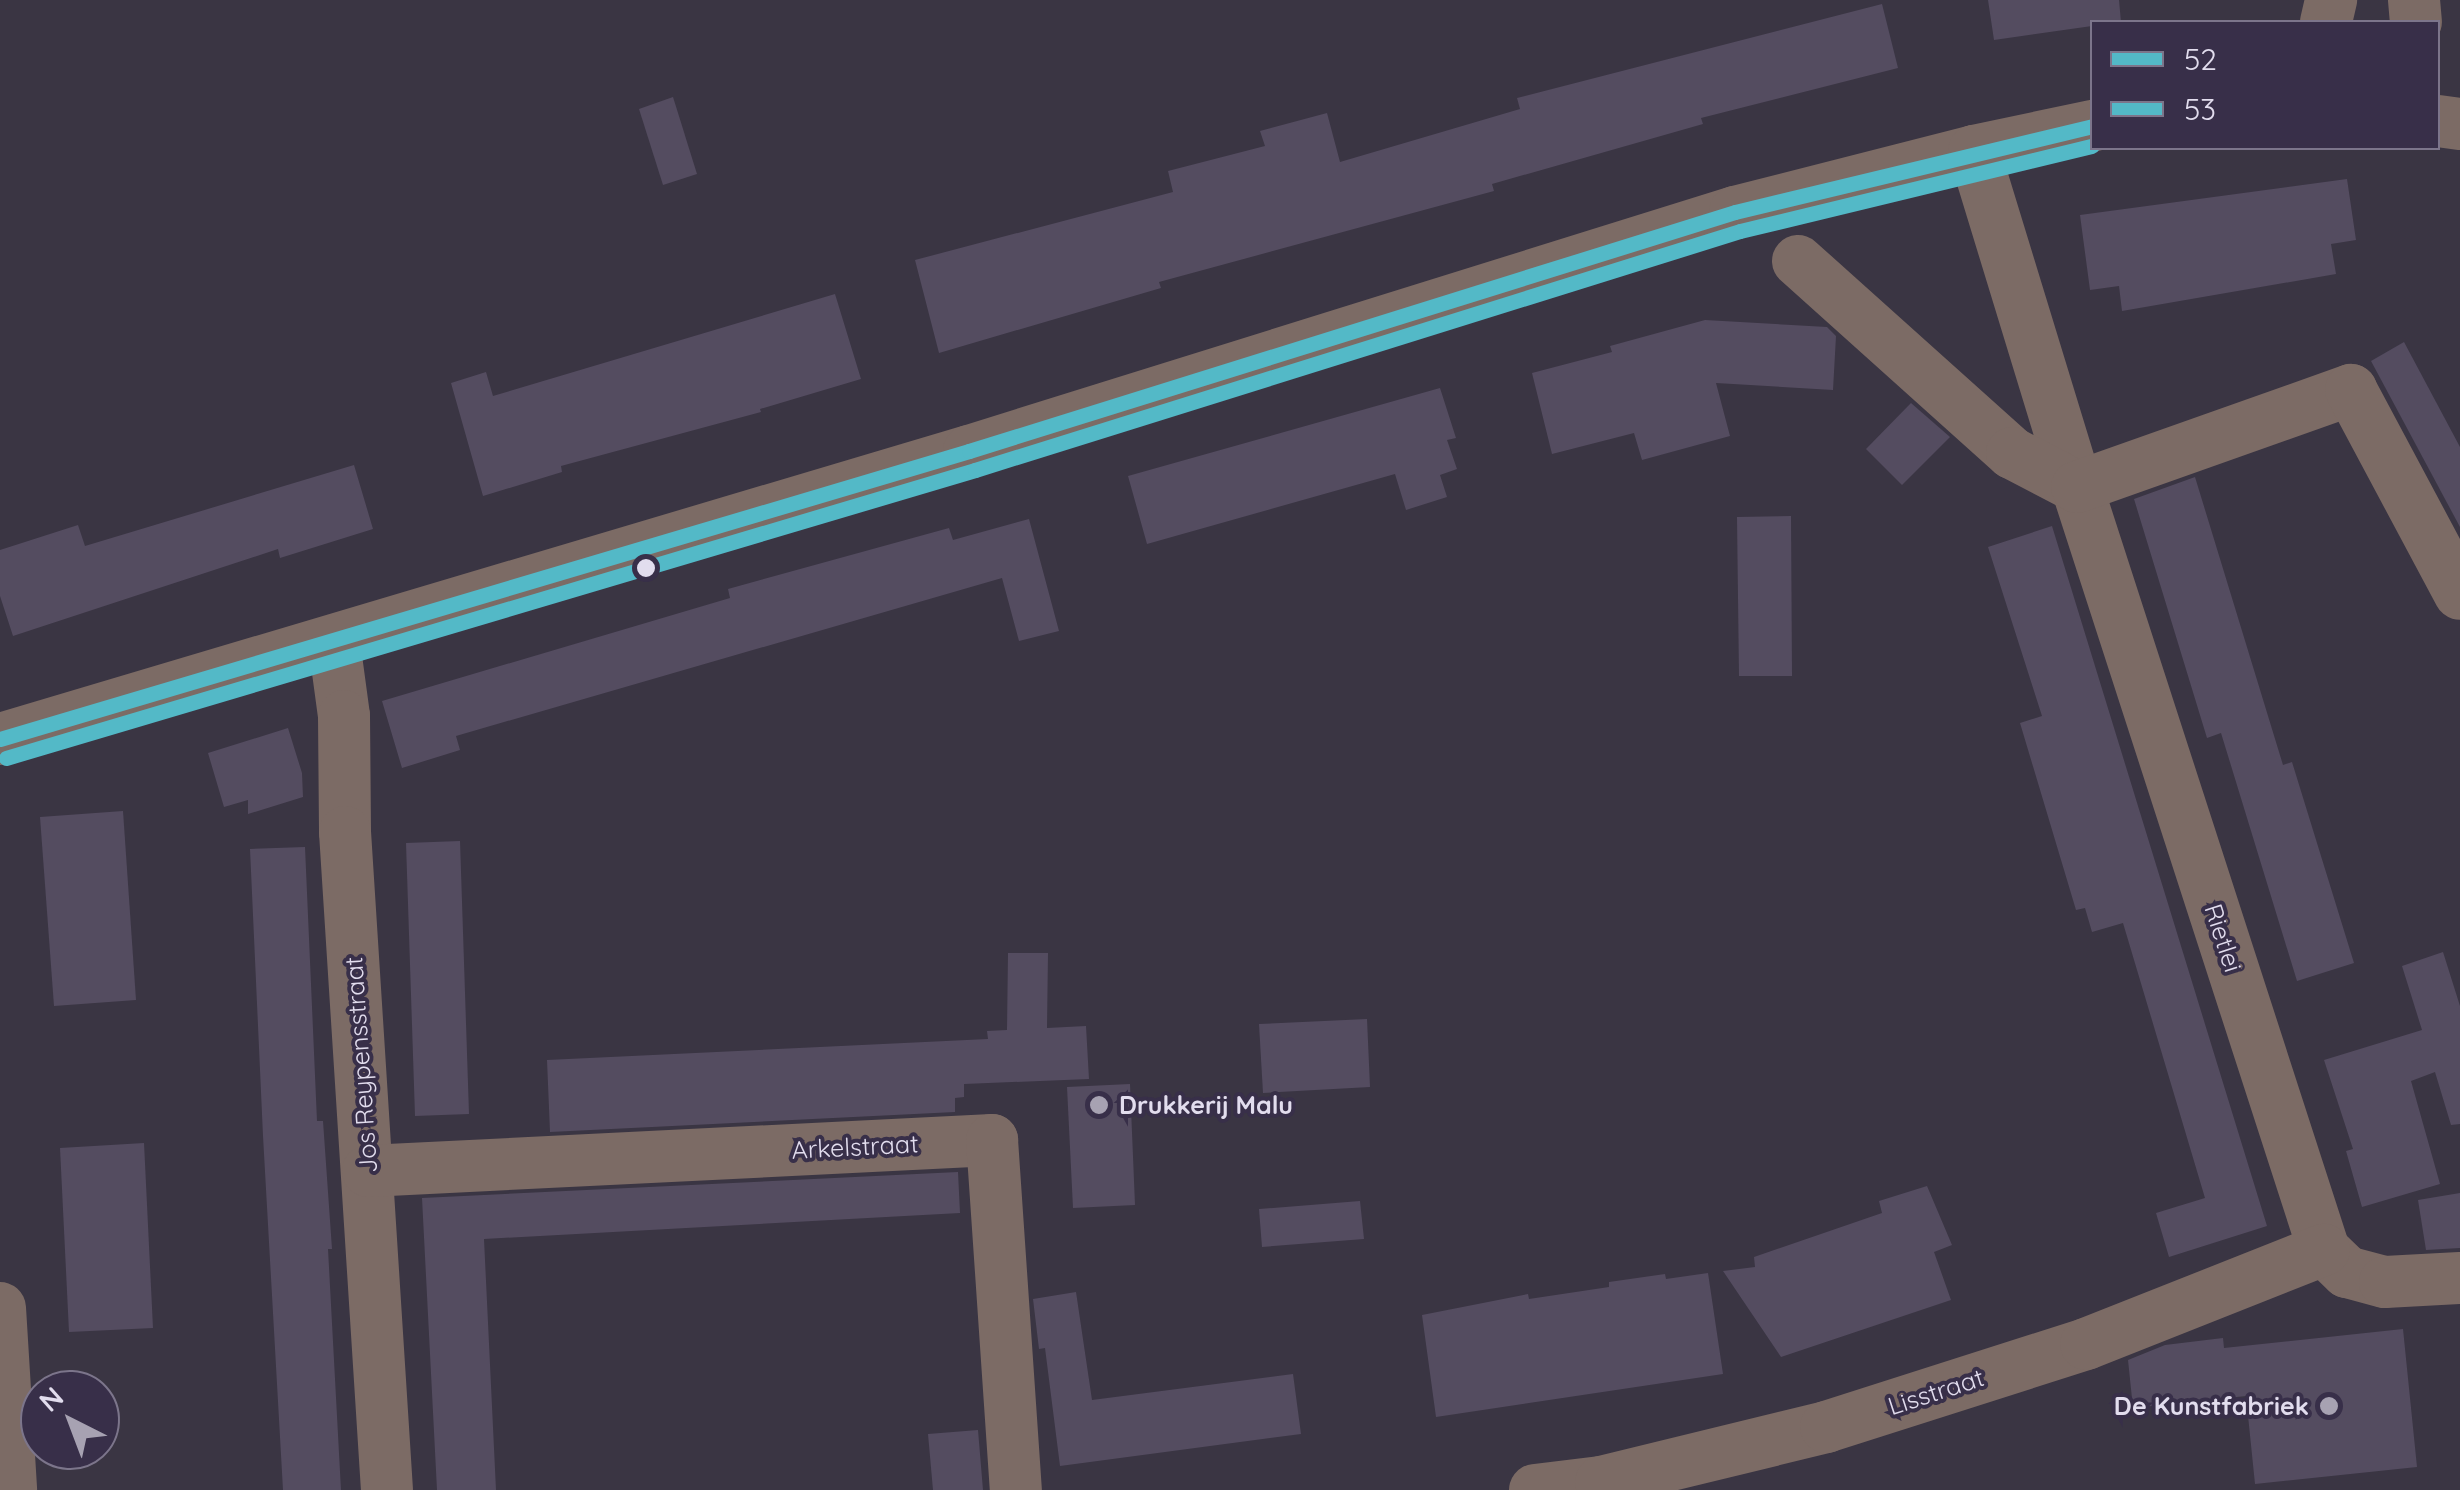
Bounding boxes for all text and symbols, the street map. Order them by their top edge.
legend [2090,20,2440,150]
text: 52 [2184,40,2217,78]
text: 53 [2184,90,2216,128]
unlabelled marker [636,558,656,578]
street label: Rietlei [2198,900,2248,976]
street label: Jos Reypensstraat [338,956,384,1174]
place label: Drukkerij Malu [1119,1090,1293,1120]
marker: Drukkerij Malu [1088,1094,1110,1116]
street label: Arkelstraat [791,1129,919,1165]
street label: Lisstraat [1884,1362,1988,1422]
north arrow [20,1370,120,1470]
text: N [32,1379,70,1419]
place label: De Kunstfabriek [2114,1391,2309,1421]
marker: De Kunstfabriek [2318,1395,2340,1417]

